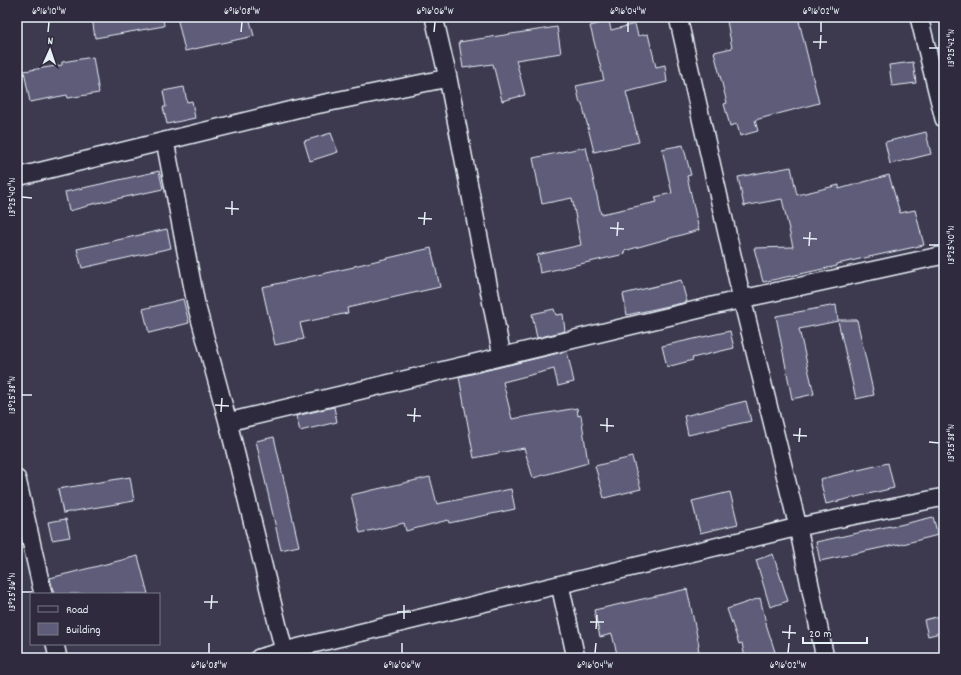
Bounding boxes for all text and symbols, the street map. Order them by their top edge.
text: 6°16'10"W [32,5,66,19]
text: 6°16'08"W [224,5,260,19]
text: 6°16'06"W [417,5,454,19]
text: 6°16'04"W [610,5,646,19]
text: 6°16'02"W [803,5,839,19]
text: 13°25'42"N [945,29,959,67]
north arrow [30,30,70,70]
text: N [47,34,54,50]
text: 13°25'40"N [6,177,20,216]
text: 13°25'40"N [945,225,959,264]
text: 13°25'38"N [6,376,20,414]
text: 13°25'38"N [945,424,959,462]
text: 13°25'36"N [6,573,20,611]
legend [30,593,160,645]
text: Road [66,602,88,619]
scale bar [803,619,867,645]
text: Building [66,622,101,639]
text: 20 m [809,626,832,643]
text: 6°16'08"W [191,659,227,673]
text: 6°16'06"W [384,659,421,673]
text: 6°16'04"W [577,659,613,673]
text: 6°16'02"W [770,659,806,673]

